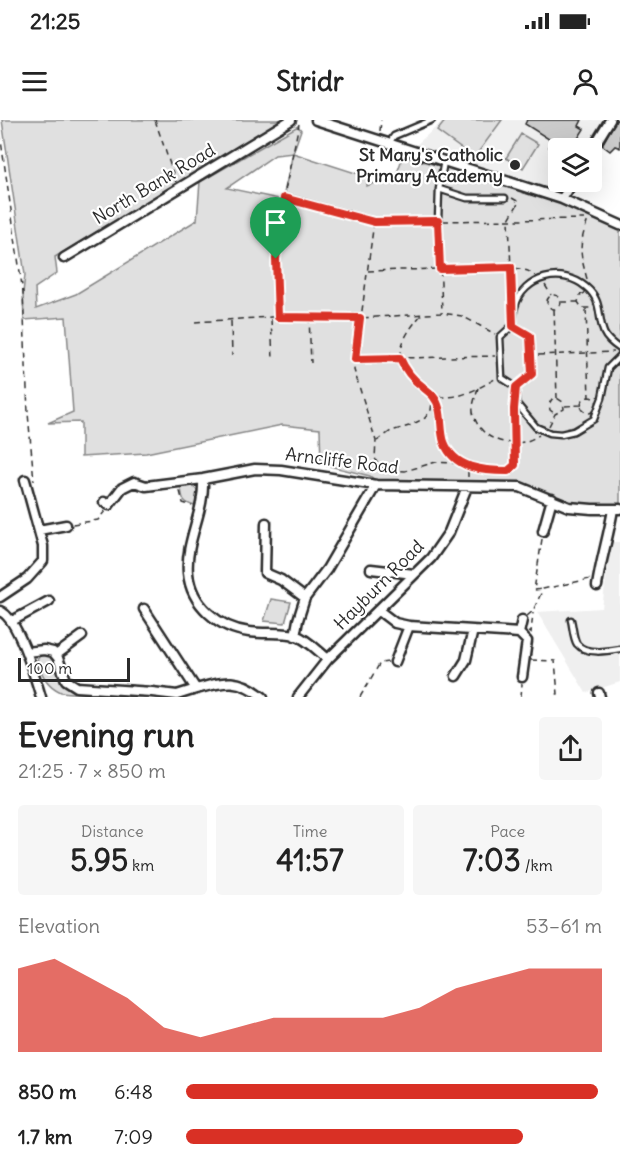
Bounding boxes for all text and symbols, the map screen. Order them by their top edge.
text: 21:25 [30,7,80,35]
text: Stridr [276,64,344,98]
icon: menu [18,65,51,98]
icon: person [569,65,602,98]
street label: North Bank Road [88,138,219,229]
map controls [548,138,602,192]
button: layers [548,138,602,192]
place label: St Mary's Catholic Primary Academy [356,143,503,187]
marker: St Mary's Catholic Primary Academy [508,158,522,172]
pin [250,197,301,259]
icon: arrive [259,206,292,239]
street label: Arncliffe Road [284,442,400,479]
street label: Hayburn Road [329,534,429,635]
scale bar [18,655,130,682]
text: 100 m [27,658,72,678]
text: Evening run [18,714,194,756]
button: share [539,717,602,780]
text: 21:25 · 7 × 850 m [18,758,166,783]
text: Distance [81,821,144,841]
text: Time [293,821,327,841]
text: Pace [490,821,525,841]
text: 5.95 [70,841,128,879]
text: 41:57 [276,841,344,879]
text: 7:03 [463,841,521,879]
text: km [128,855,154,875]
text: /km [521,855,553,875]
text: Elevation [18,913,100,938]
text: 53–61 m [526,913,602,938]
text: 850 m [18,1079,76,1104]
text: 6:48 [114,1079,153,1104]
text: 1.7 km [18,1124,72,1149]
text: 7:09 [114,1124,153,1149]

